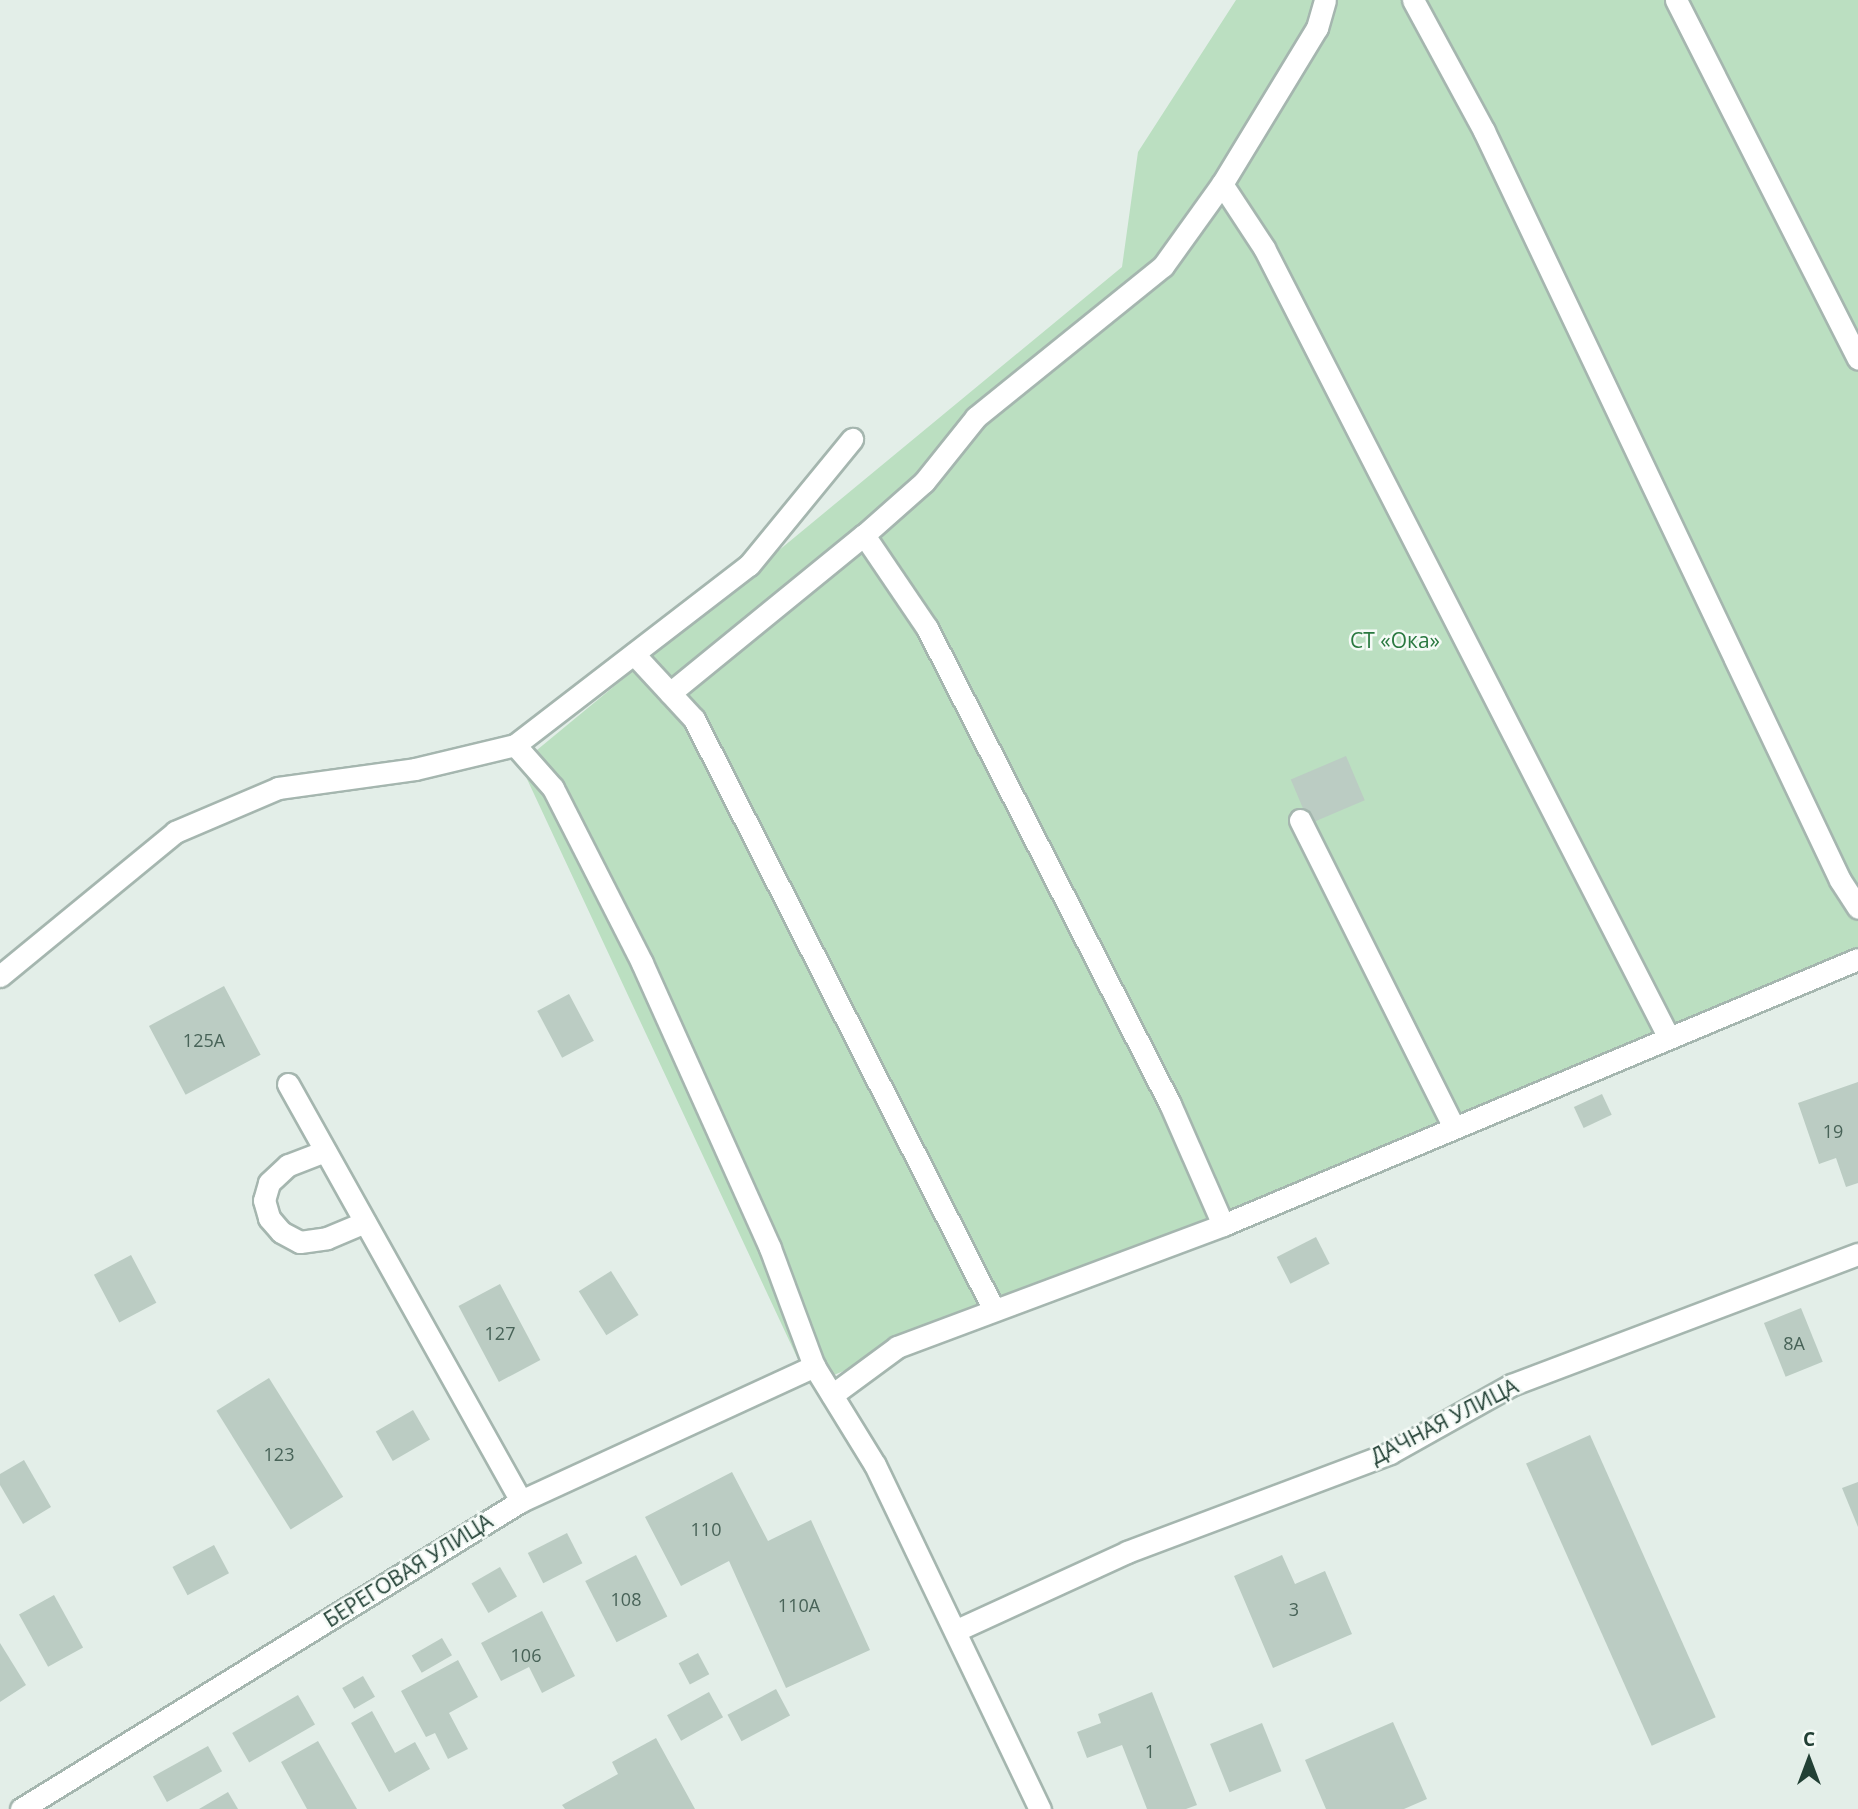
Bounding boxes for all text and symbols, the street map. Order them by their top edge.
park label: СТ «Ока» [1350,627,1440,653]
house number: 125А [183,1029,225,1051]
house number: 19 [1823,1120,1843,1142]
house number: 127 [485,1322,515,1344]
house number: 8А [1783,1332,1805,1354]
street label: ДАЧНАЯ УЛИЦА [1366,1373,1522,1469]
house number: 123 [264,1443,294,1465]
street label: БЕРЕГОВАЯ УЛИЦА [319,1508,497,1632]
house number: 110 [691,1518,721,1540]
house number: 108 [611,1588,641,1610]
house number: 110А [778,1594,820,1616]
house number: 3 [1289,1598,1299,1620]
house number: 106 [511,1644,541,1666]
north arrow [1774,1725,1844,1795]
text: С [1803,1726,1815,1752]
house number: 1 [1145,1740,1155,1762]

